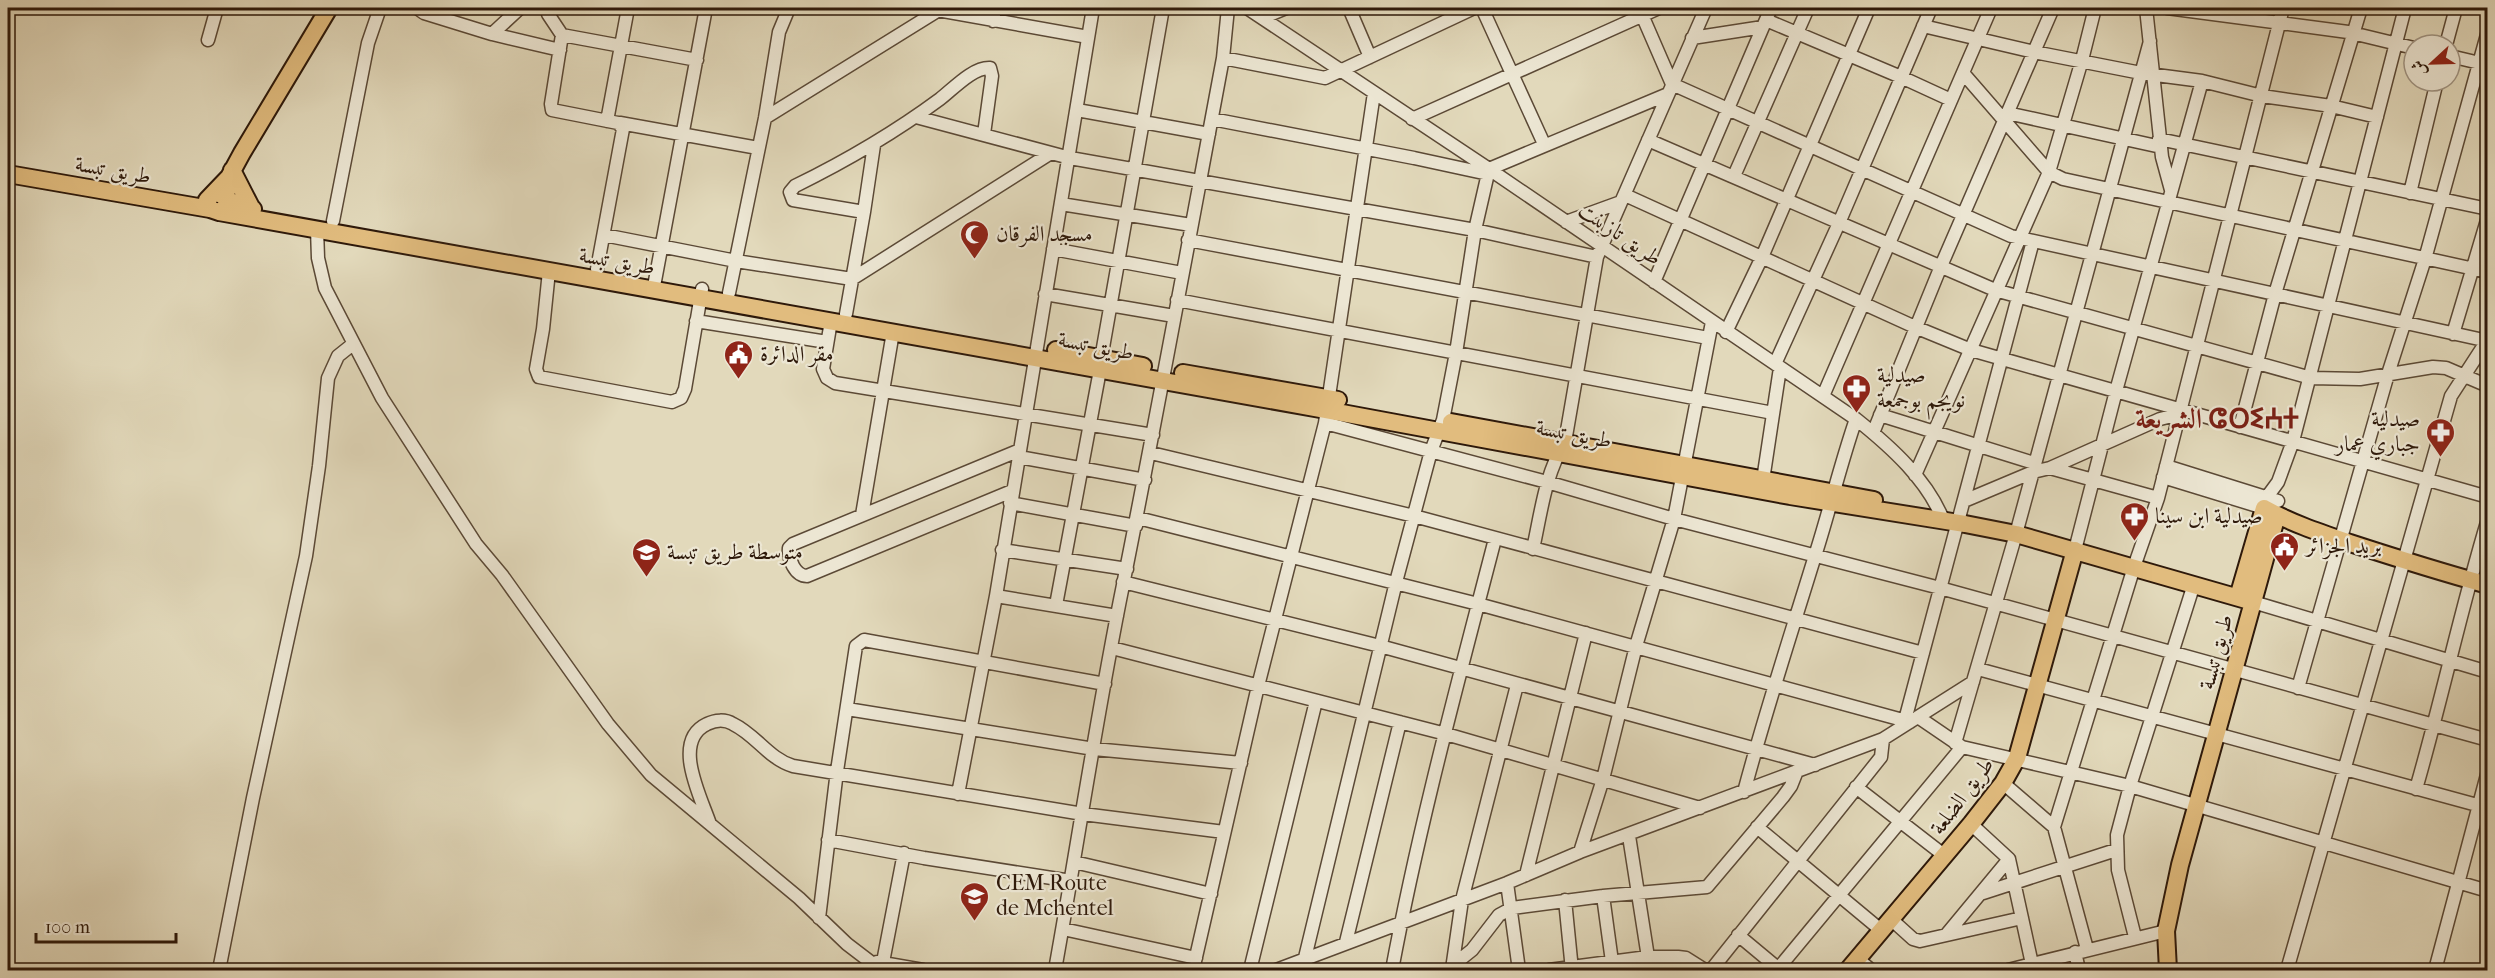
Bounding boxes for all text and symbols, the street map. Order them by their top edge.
north arrow [2402,33,2462,93]
text: ش [2407,58,2430,79]
street label: طريق تبسة [73,151,153,190]
street label: طريق تازبنت [1573,197,1667,272]
mosque icon: مسجد الفرقان [959,218,991,260]
place label: مسجد الفرقان [996,221,1092,248]
street label: طريق تبسة [577,242,657,281]
street label: طريق تبسة [1056,326,1136,367]
public building icon: مقر الدائرة [723,338,755,380]
place label: مقر الدائرة [760,341,834,368]
place label: صيدلية نويجم بوجمعة [1877,362,1965,420]
pharmacy icon: صيدلية نويجم بوجمعة [1840,372,1872,414]
district label: الشريعة ⵛⵔⵉⵄⵜ [2135,402,2299,437]
place label: صيدلية جباري عمار [2334,406,2420,461]
street label: طريق تبسة [1534,414,1614,455]
pharmacy icon: صيدلية جباري عمار [2425,416,2457,458]
pharmacy icon: صيدلية ابن سينا [2118,500,2150,542]
place label: صيدلية ابن سينا [2155,503,2263,529]
public building icon: بريد الجزائر [2269,530,2301,572]
place label: بريد الجزائر [2304,533,2381,560]
school or university icon: متوسطة طريق تبسة [630,536,662,578]
place label: متوسطة طريق تبسة [667,539,803,566]
street label: طريق تبسة [2194,612,2239,693]
street label: طريق الضلعة [1924,752,2000,840]
place label: CEM Route de Mchentel [996,870,1114,921]
school or university icon: CEM Route de Mchentel [959,880,991,922]
scale bar [36,906,176,944]
text: 100 m [45,917,90,938]

